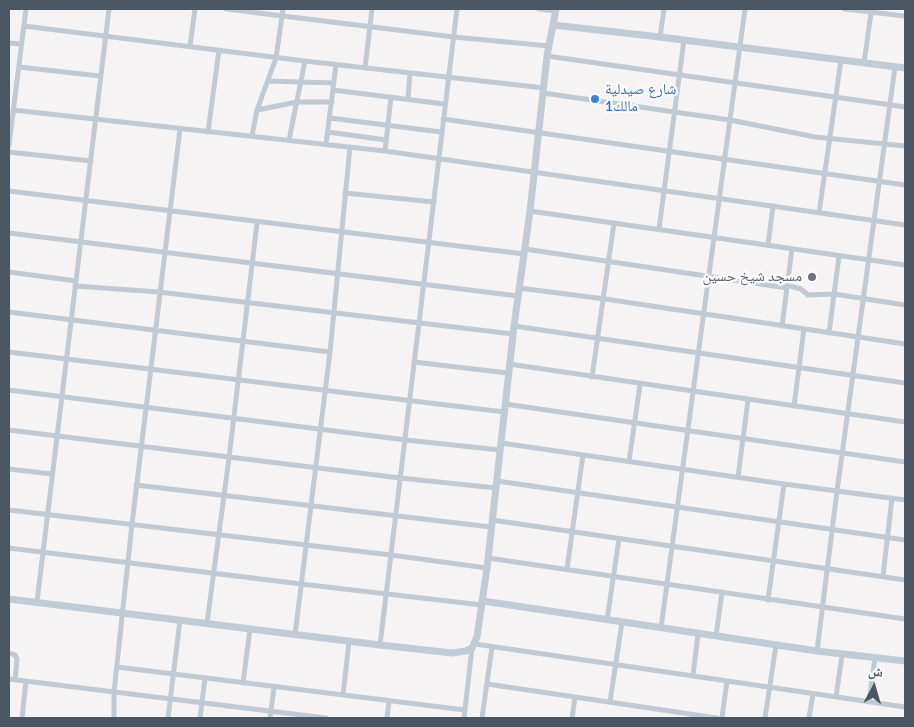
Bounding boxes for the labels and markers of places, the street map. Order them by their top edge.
place label: شارع صيدلية مالك1 [605,81,676,116]
marker: شارع صيدلية مالك1 [589,93,601,105]
place label: مسجد شيخ حسين [703,268,802,286]
marker: مسجد شيخ حسين [806,271,818,283]

